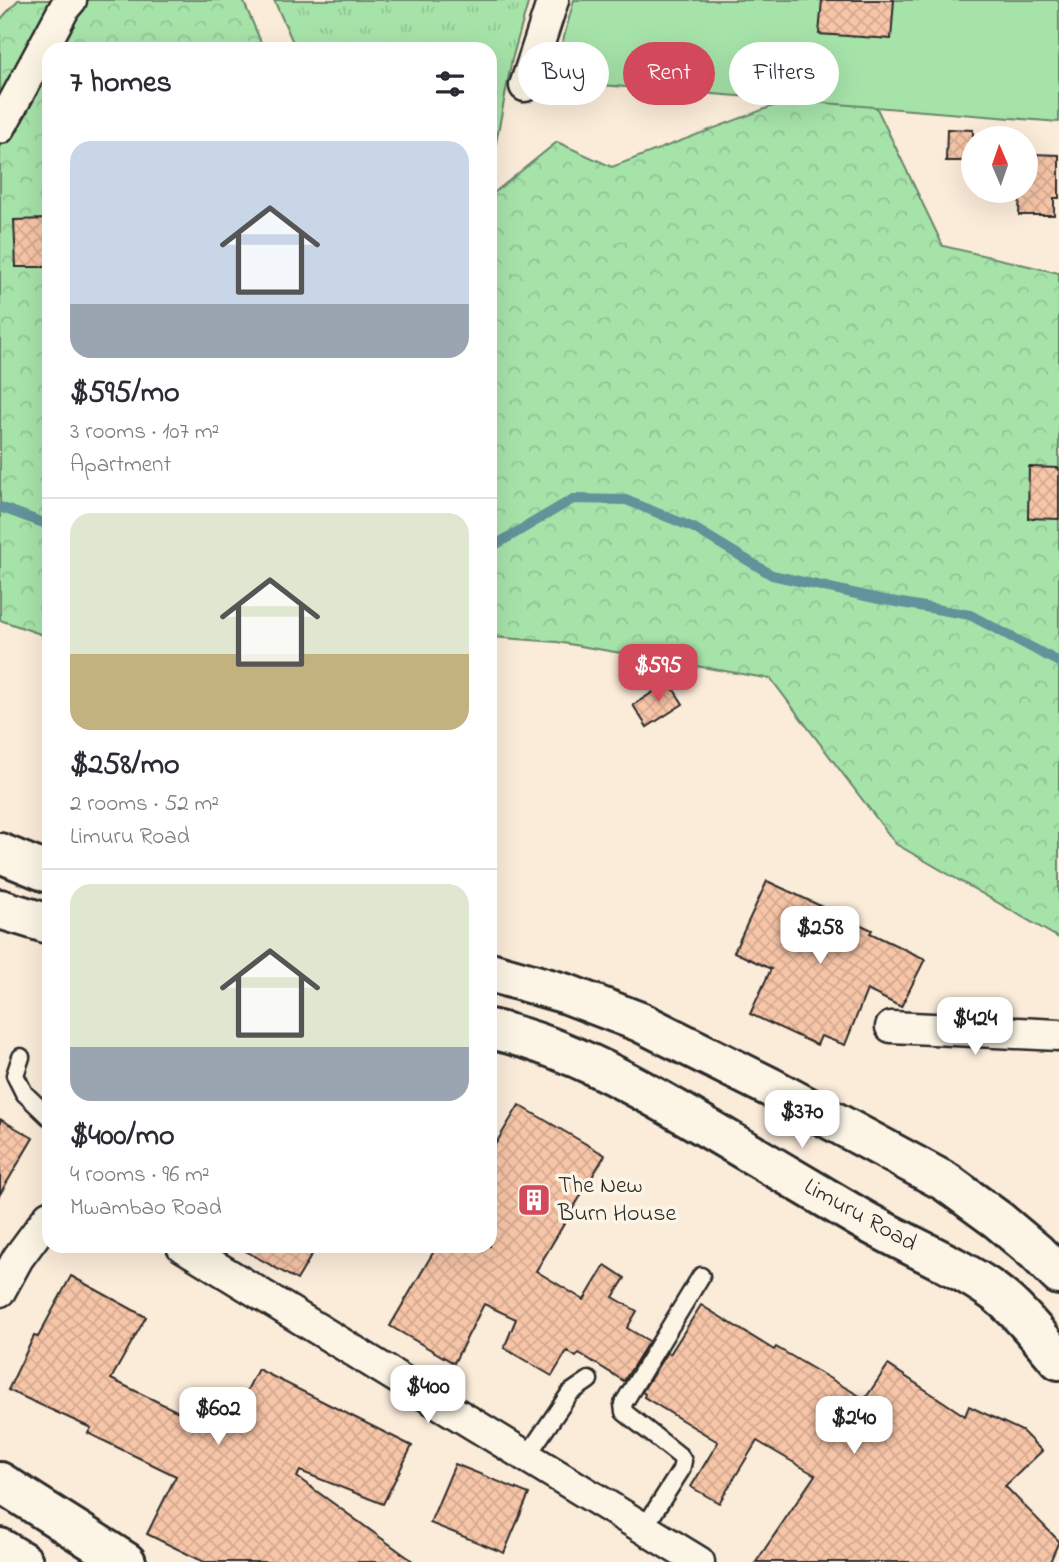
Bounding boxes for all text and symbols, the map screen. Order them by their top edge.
chip: Buy [518,42,609,105]
chip: Rent [623,42,715,105]
chip: Filters [729,42,839,105]
text: 7 homes [70,62,172,106]
icon: filters [431,65,469,103]
north arrow [961,126,1038,203]
map controls [961,126,1038,203]
icon: home [207,187,333,313]
text: $595/mo [70,372,180,416]
text: 3 rooms · 107 m² [70,416,219,449]
text: Apartment [70,449,171,482]
icon: home [207,559,333,685]
pin: $595 [617,644,699,704]
text: $595 [634,650,682,683]
text: $258/mo [70,744,180,788]
text: 2 rooms · 52 m² [70,788,219,821]
text: Limuru Road [70,821,190,854]
pin: $258 [779,906,861,966]
text: $258 [796,912,844,945]
icon: home [207,930,333,1056]
pin: $424 [934,998,1016,1057]
text: $424 [953,1003,997,1036]
pin: $370 [761,1090,843,1150]
text: $370 [781,1096,823,1129]
text: $400/mo [70,1115,175,1159]
text: 4 rooms · 96 m² [70,1159,210,1192]
place label: The New Burn House [557,1169,676,1232]
street label: Limuru Road [797,1170,923,1262]
building icon: The New Burn House [515,1181,553,1219]
text: Mwambao Road [70,1192,222,1225]
pin: $400 [387,1366,469,1425]
text: $400 [406,1371,450,1404]
pin: $602 [177,1388,259,1447]
text: $602 [195,1393,241,1426]
pin: $240 [813,1396,895,1456]
text: $240 [832,1402,876,1435]

